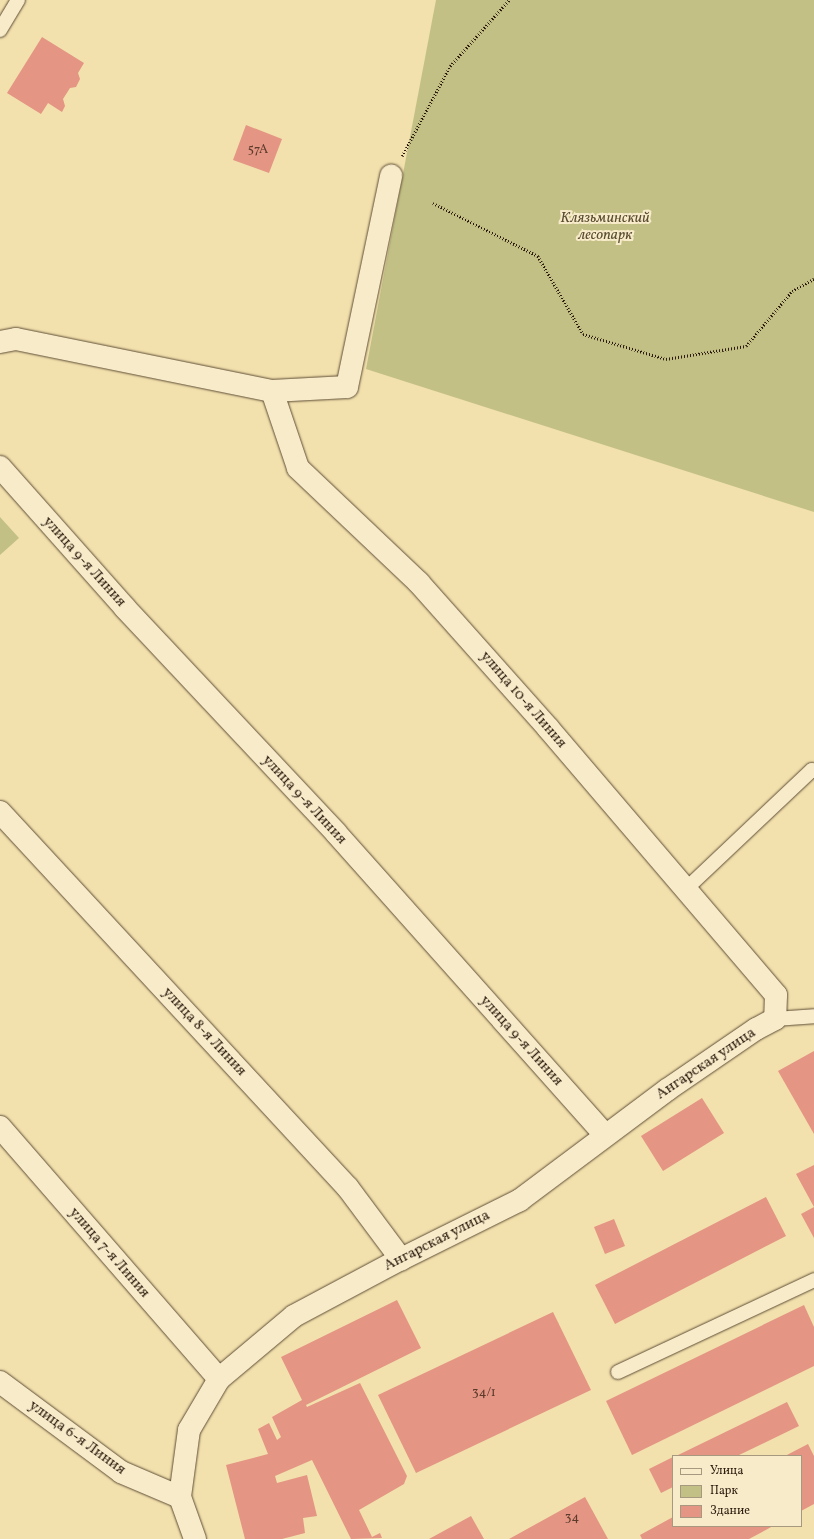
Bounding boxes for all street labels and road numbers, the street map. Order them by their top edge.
street label: улица 9-я Линия [39,513,129,611]
street label: улица 10-я Линия [476,648,570,752]
street label: улица 9-я Линия [258,752,350,848]
street label: улица 8-я Линия [158,984,250,1080]
street label: улица 9-я Линия [476,992,566,1090]
street label: Ангарская улица [653,1024,759,1104]
street label: улица 7-я Линия [65,1204,153,1302]
street label: Ангарская улица [381,1207,493,1275]
street label: улица 6-я Линия [25,1397,129,1479]

